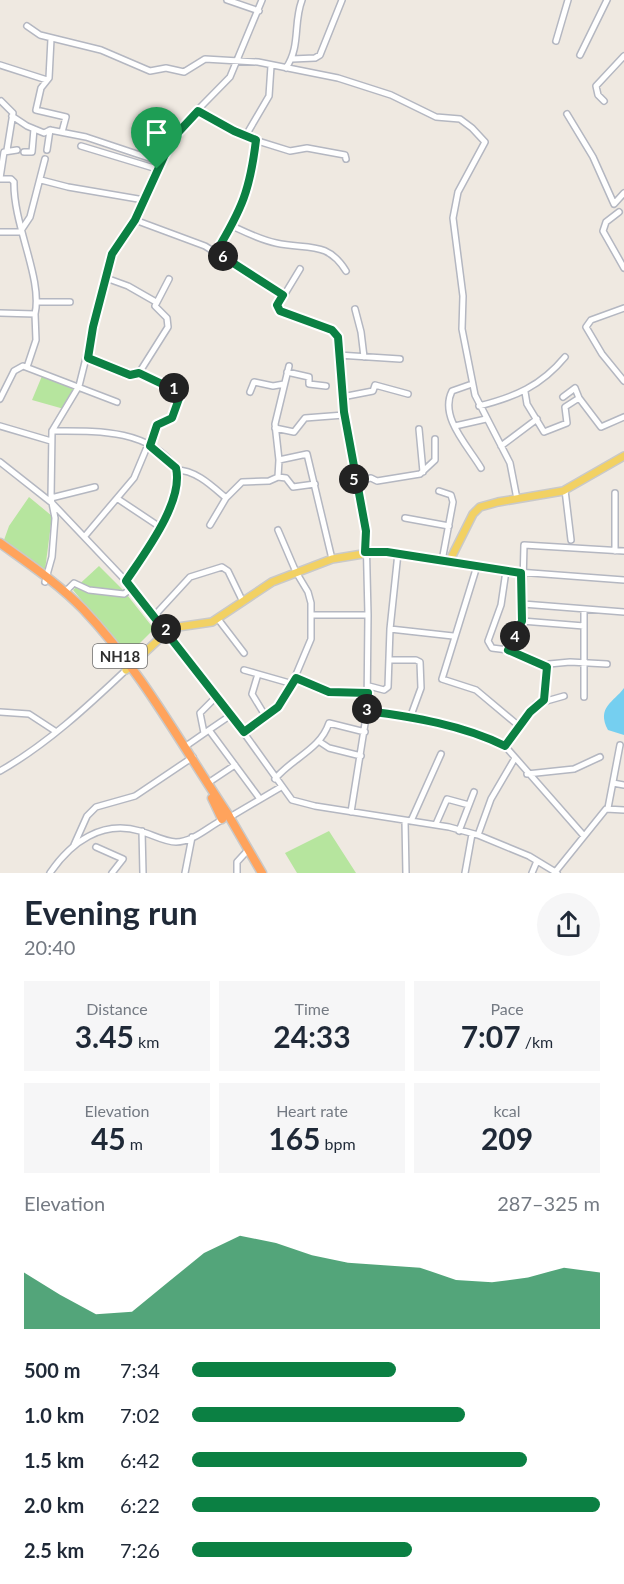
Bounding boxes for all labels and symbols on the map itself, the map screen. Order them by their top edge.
pin [131,107,182,169]
pin: 6 [208,241,238,271]
pin: 1 [159,373,189,403]
pin: 5 [339,464,369,494]
pin: 2 [151,614,181,644]
pin: 4 [500,621,530,651]
road number: NH18 [93,644,147,668]
pin: 3 [352,694,382,724]

